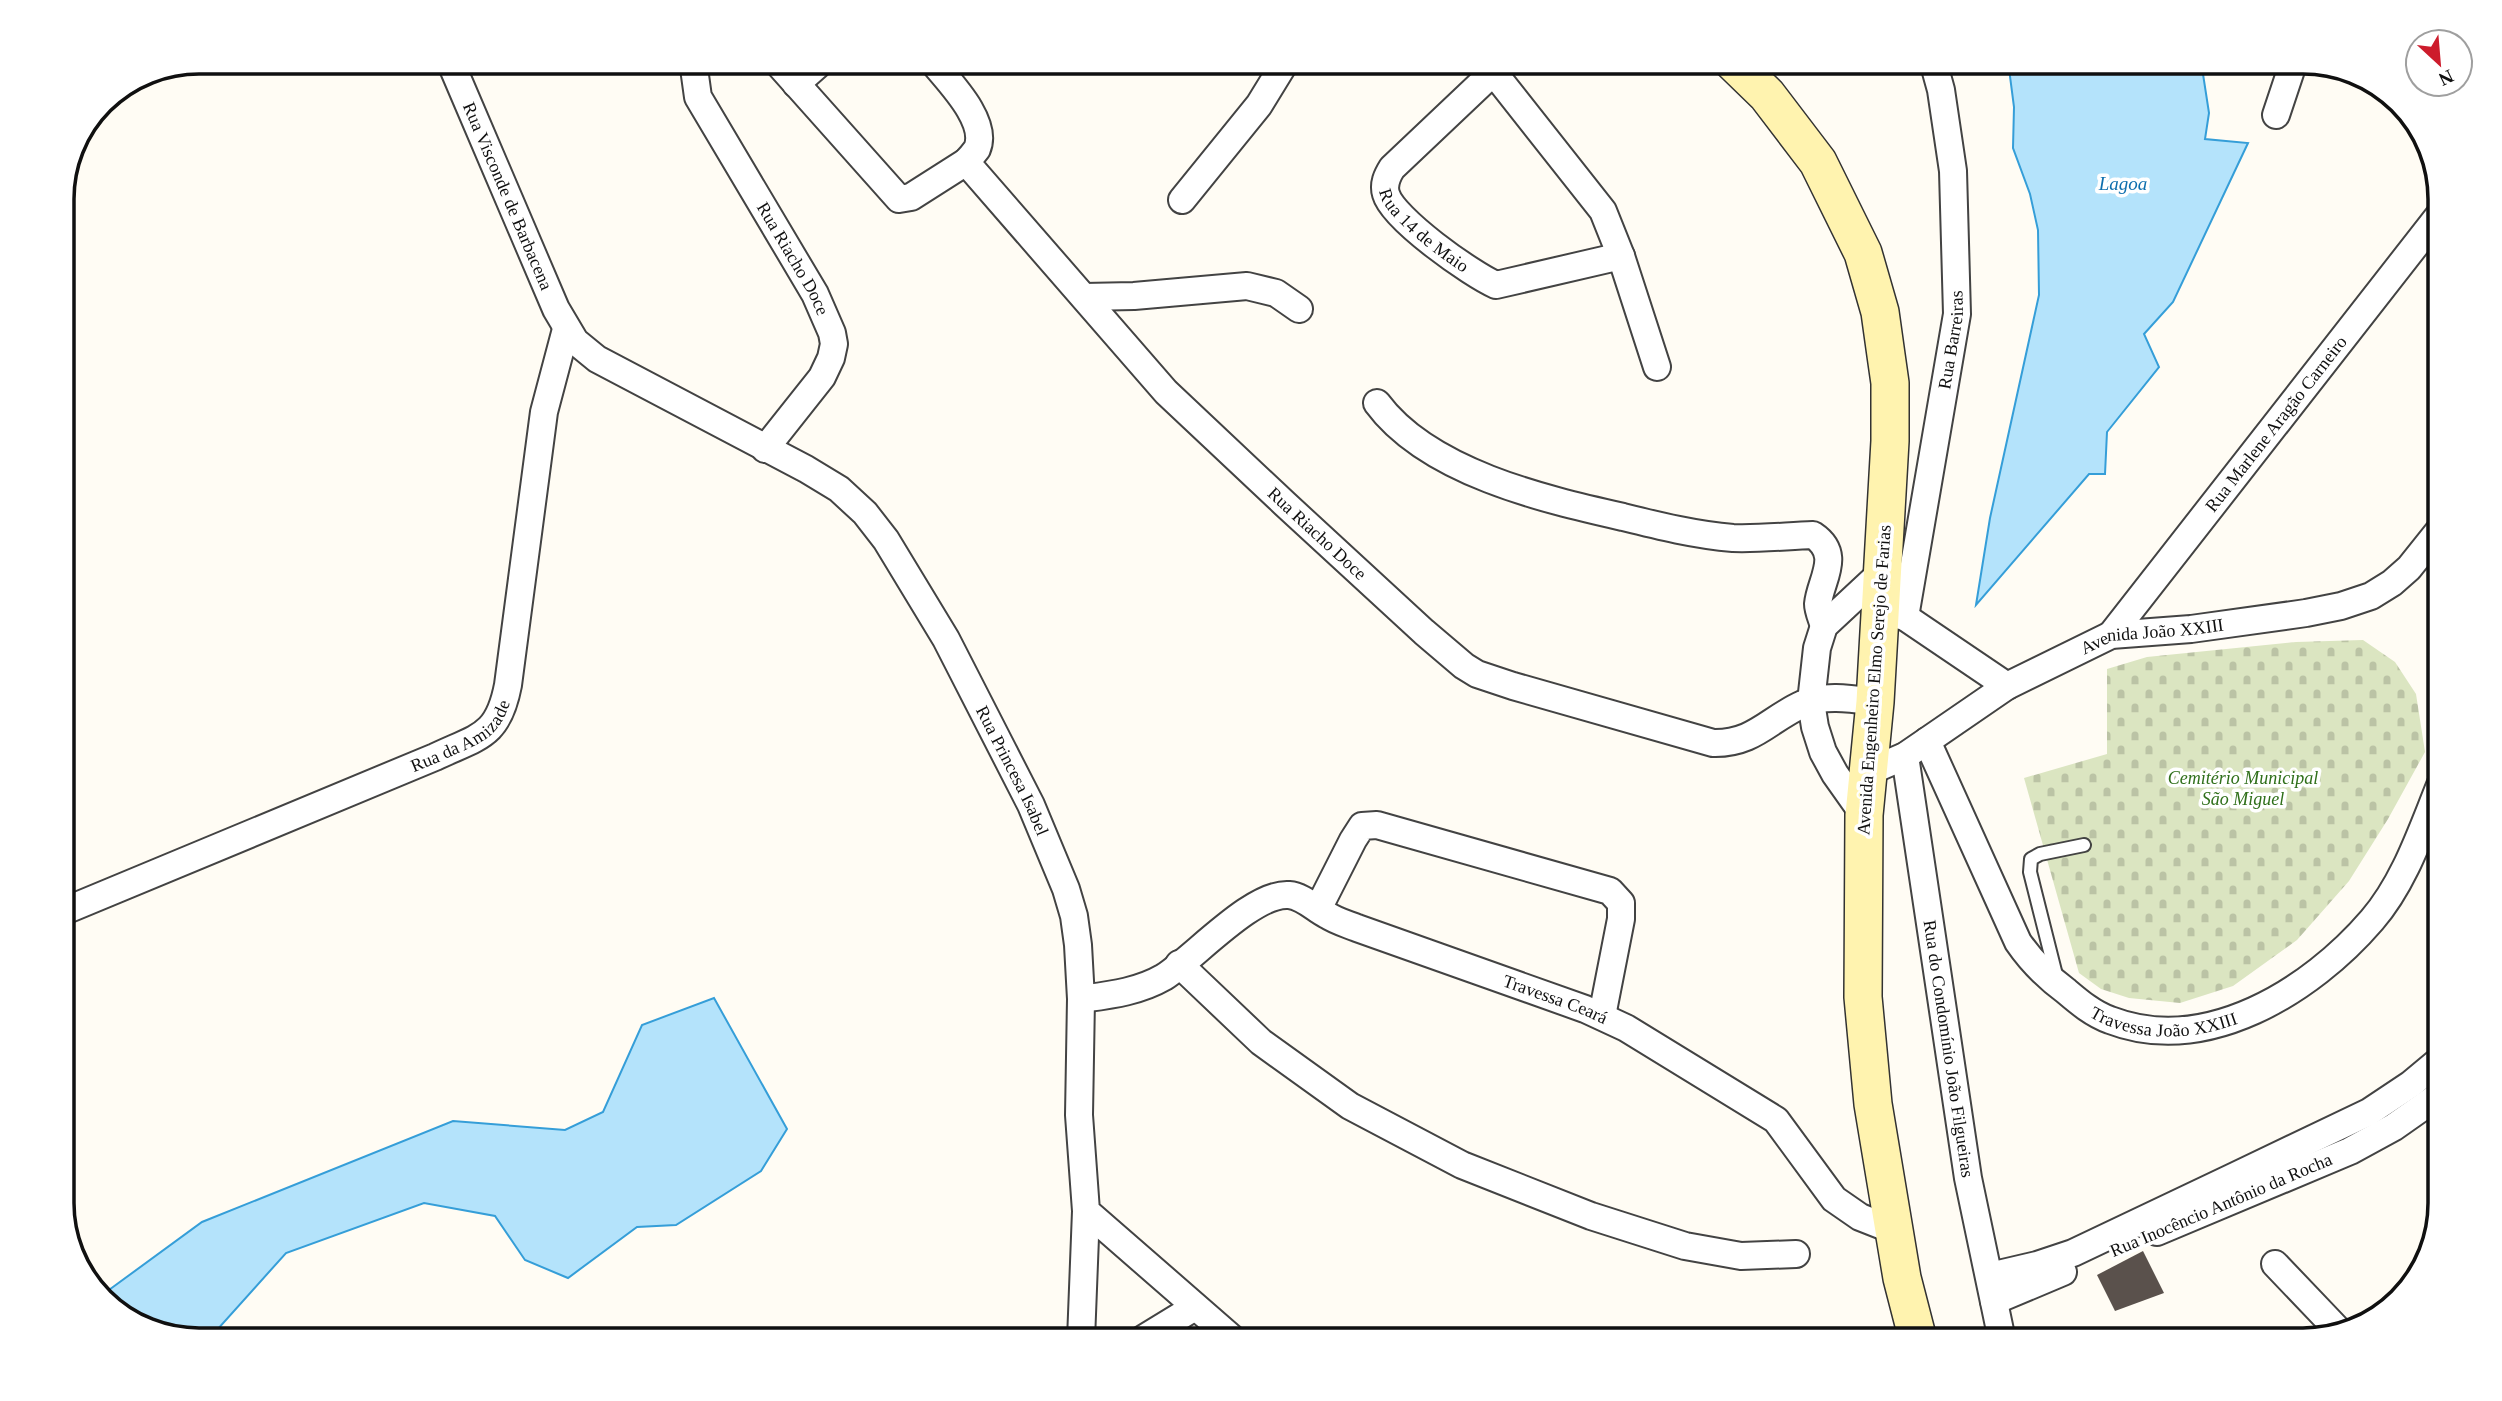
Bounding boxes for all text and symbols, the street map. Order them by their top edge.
north arrow [2404,28,2474,98]
text: N [2435,65,2457,90]
street label: Rua Visconde de Barbacena [459,99,557,293]
water label: Lagoa [2098,173,2147,194]
street label: Rua 14 de Maio [1375,186,1472,276]
street label: Rua Riacho Doce [753,199,833,318]
street label: Rua Barreiras [1934,290,1967,391]
street label: Rua Marlene Aragão Carneiro [2201,332,2351,516]
street label: Rua Riacho Doce [1264,483,1371,584]
street label: Avenida Engenheiro Elmo Serejo de Farias [1853,524,1895,836]
street label: Avenida João XXIII [2077,615,2225,658]
street label: Rua da Amizade [408,697,514,776]
street label: Rua Princesa Isabel [972,703,1053,838]
park label: Cemitério Municipal São Miguel [2168,768,2318,809]
street label: Rua do Condomínio João Filgueiras [1920,919,1978,1179]
street label: Travessa Ceará [1500,971,1611,1028]
street label: Travessa João XXIII [2087,1002,2240,1041]
street label: Rua Inocêncio Antônio da Rocha [2107,1149,2335,1261]

